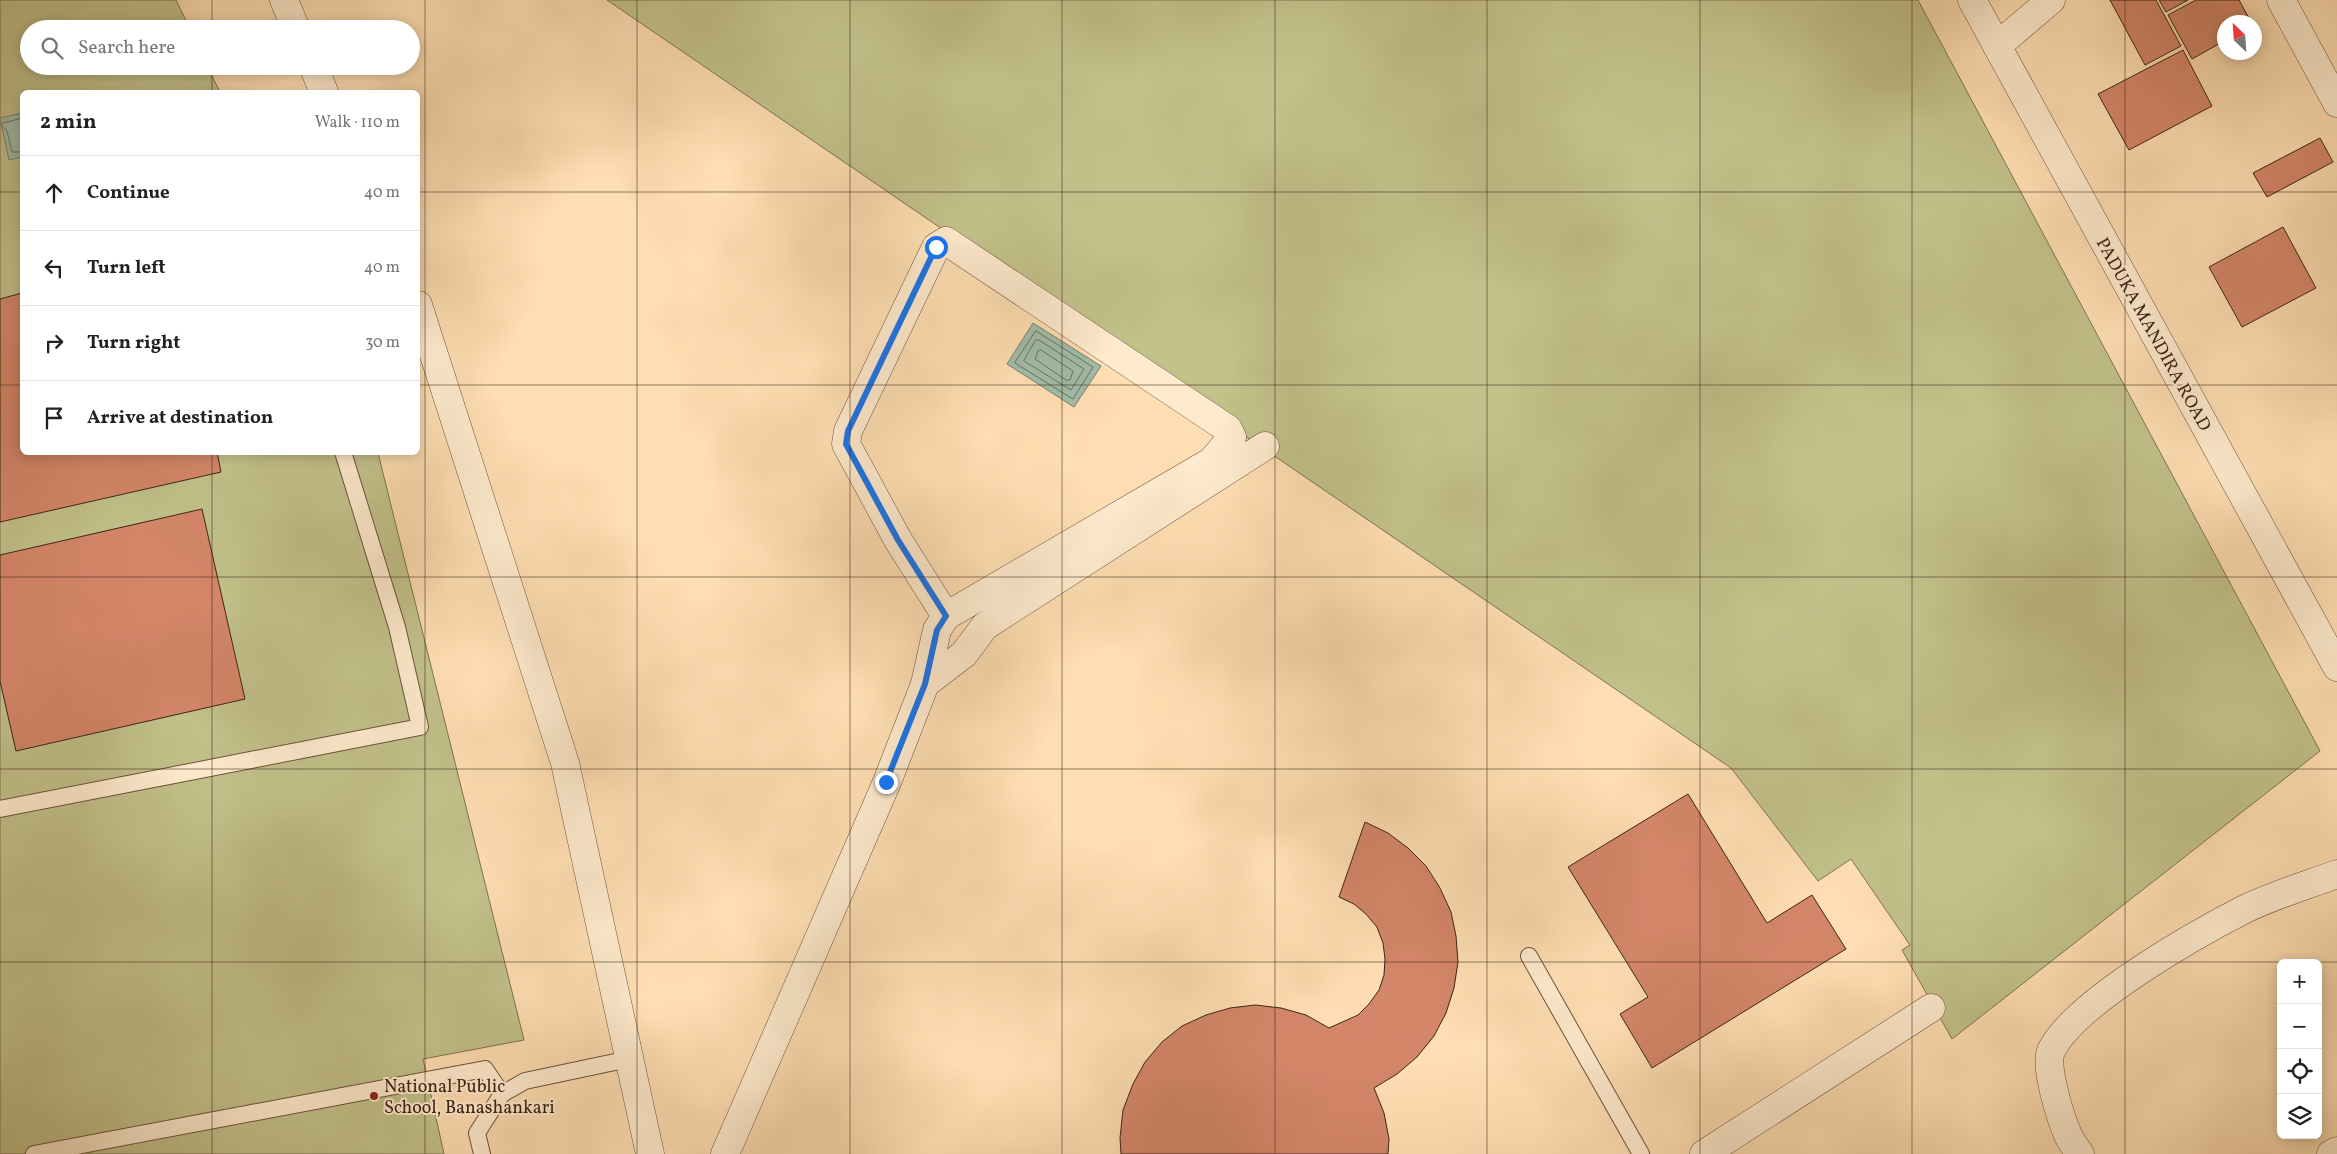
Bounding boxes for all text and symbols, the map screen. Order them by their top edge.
north arrow [2217,15,2262,60]
search box [20,20,420,75]
icon: search [38,34,66,62]
text: Search here [78,35,175,61]
text: 2 min [40,108,97,137]
text: Walk · 110 m [315,112,400,134]
icon: ahead [40,179,68,207]
text: Continue [87,180,170,206]
text: 40 m [364,182,400,204]
street label: PADUKA MANDIRA ROAD [2089,233,2216,436]
route start [925,236,948,259]
icon: left [40,254,68,282]
text: Turn left [87,255,166,281]
text: 40 m [364,257,400,279]
icon: right [40,329,68,357]
text: Turn right [87,330,180,356]
text: 30 m [365,332,400,354]
icon: arrive [40,404,68,432]
text: Arrive at destination [87,405,273,431]
route end [875,771,898,794]
map controls [2277,959,2322,1139]
button: + [2277,959,2322,1004]
button: − [2277,1004,2322,1049]
button: locate [2277,1049,2322,1094]
place label: National Public School, Banashankari [384,1075,555,1121]
marker: National Public School, Banashankari [368,1090,380,1102]
button: layers [2277,1094,2322,1139]

